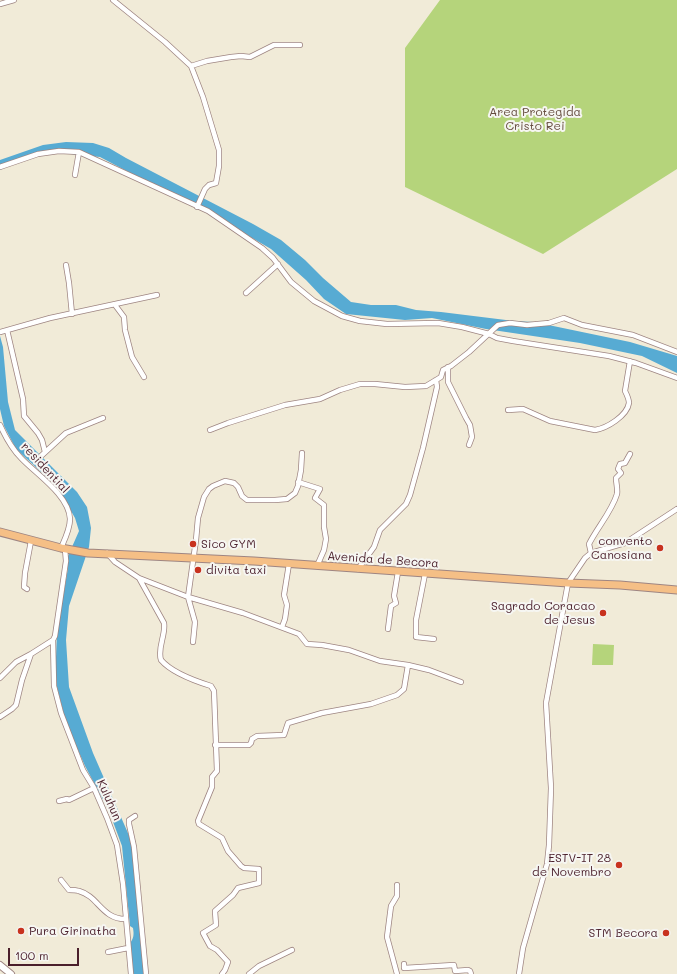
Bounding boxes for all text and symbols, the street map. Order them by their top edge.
park label: Area Protegida Cristo Rei [489,105,581,133]
street label: residential [18,440,72,496]
place label: convento Canosiana [591,534,652,562]
place label: Sico GYM [201,537,256,551]
marker: Sico GYM [188,539,198,549]
marker: convento Canosiana [655,543,665,553]
street label: Avenida de Becora [327,549,439,571]
place label: divita taxi [206,563,266,577]
marker: divita taxi [193,565,203,575]
place label: Sagrado Coracao de Jesus [491,599,595,627]
marker: Sagrado Coracao de Jesus [598,608,608,618]
street label: Kuluhun [94,777,124,823]
place label: ESTV-IT 28 de Novembro [532,851,611,879]
marker: ESTV-IT 28 de Novembro [614,860,624,870]
place label: Pura Girinatha [29,924,116,938]
marker: Pura Girinatha [16,926,26,936]
place label: STM Becora [589,926,658,940]
marker: STM Becora [661,928,671,938]
scale bar [10,940,81,966]
text: 100 m [15,947,49,963]

